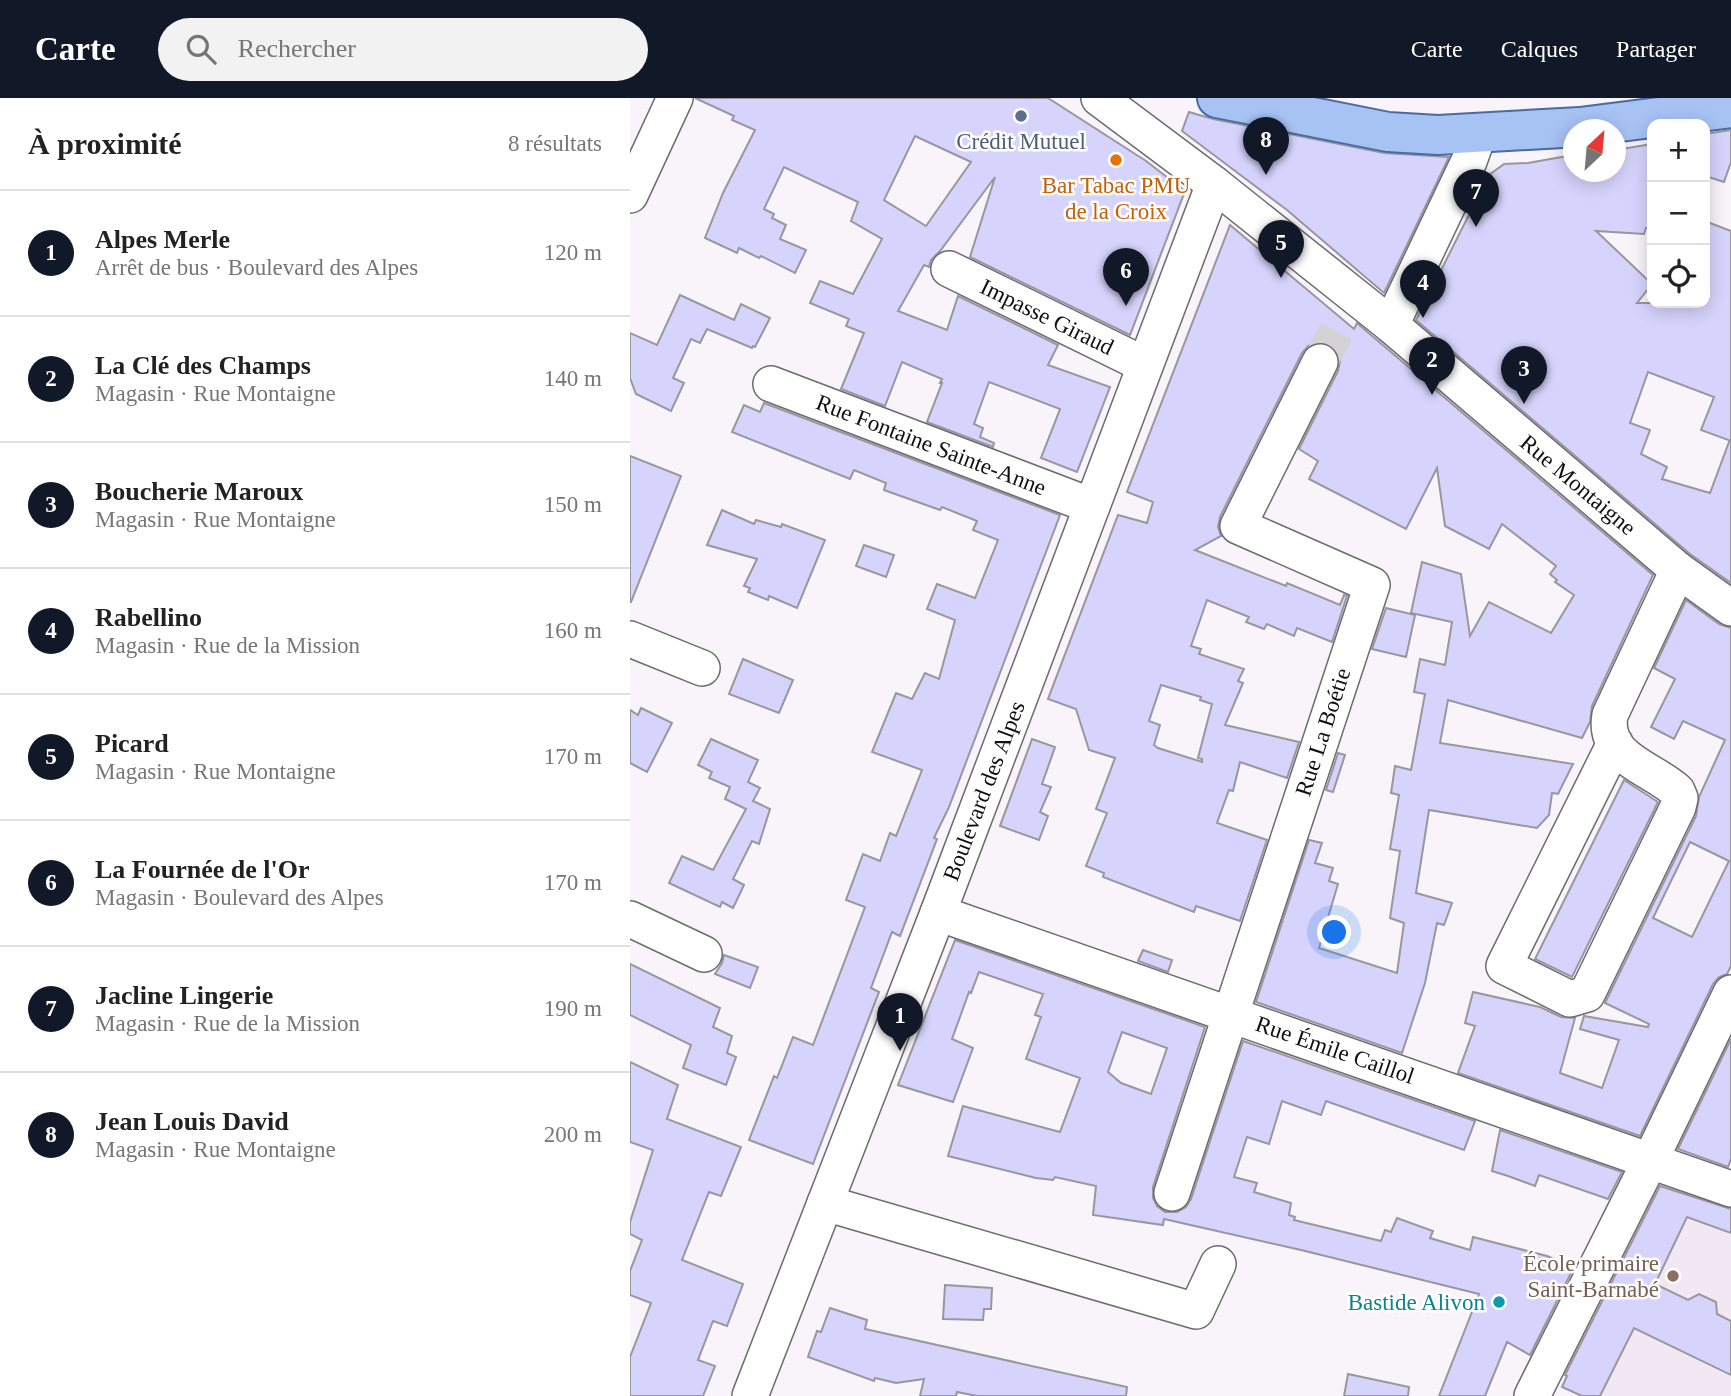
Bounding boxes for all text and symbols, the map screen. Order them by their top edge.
search box [158,18,648,81]
icon: search [182,30,220,68]
text: Carte [35,31,116,67]
text: Rechercher [238,34,356,63]
text: Carte [1411,36,1463,62]
text: Calques [1501,36,1578,62]
text: Partager [1616,36,1696,62]
marker: Crédit Mutuel [1013,108,1029,124]
pin: 8 [1243,117,1289,175]
north arrow [1563,119,1626,182]
map controls [1647,119,1710,308]
button: + [1647,119,1710,182]
text: À proximité [28,127,182,160]
place label: Crédit Mutuel [956,129,1086,154]
text: 8 résultats [508,131,602,156]
marker: Bar Tabac PMU de la Croix [1108,152,1124,168]
pin: 7 [1453,169,1499,227]
place label: Bar Tabac PMU de la Croix [1042,173,1191,224]
button: − [1647,182,1710,245]
pin: 5 [1258,220,1304,278]
text: Alpes Merle [95,225,230,254]
text: 1 [45,240,57,265]
text: 120 m [544,240,602,265]
button: locate [1647,245,1710,308]
pin: 6 [1103,248,1149,306]
text: Arrêt de bus · Boulevard des Alpes [95,255,418,280]
pin: 4 [1400,260,1446,318]
street label: Impasse Giraud [976,274,1118,360]
pin: 2 [1409,337,1455,395]
pin: 3 [1501,346,1547,404]
text: La Clé des Champs [95,351,311,380]
text: 2 [45,366,57,391]
text: 140 m [544,366,602,391]
text: Magasin · Rue Montaigne [95,381,336,406]
street label: Rue Fontaine Sainte-Anne [813,390,1049,500]
street label: Rue Montaigne [1515,430,1641,540]
text: Boucherie Maroux [95,477,303,506]
text: 3 [45,492,57,517]
text: 150 m [544,492,602,517]
text: Magasin · Rue Montaigne [95,507,336,532]
text: Rabellino [95,603,202,632]
text: 4 [45,618,57,643]
text: 160 m [544,618,602,643]
text: Magasin · Rue de la Mission [95,633,360,658]
street label: Rue La Boétie [1291,665,1355,799]
street label: Boulevard des Alpes [938,698,1030,884]
text: Picard [95,729,169,758]
text: 5 [45,744,57,769]
text: 170 m [544,744,602,769]
text: Magasin · Rue Montaigne [95,759,336,784]
text: La Fournée de l'Or [95,855,309,884]
text: 6 [45,870,57,895]
text: 170 m [544,870,602,895]
text: Magasin · Boulevard des Alpes [95,885,384,910]
your location [1317,915,1351,949]
text: Jacline Lingerie [95,981,273,1010]
pin: 1 [877,993,923,1051]
text: 7 [45,996,57,1021]
text: 190 m [544,996,602,1021]
text: Magasin · Rue de la Mission [95,1011,360,1036]
street label: Rue Émile Caillol [1252,1011,1418,1089]
text: Jean Louis David [95,1107,289,1136]
text: 8 [45,1122,57,1147]
text: 200 m [544,1122,602,1147]
text: Magasin · Rue Montaigne [95,1137,336,1162]
place label: École primaire Saint-Barnabé [1523,1251,1659,1302]
marker: École primaire Saint-Barnabé [1665,1268,1681,1284]
place label: Bastide Alivon [1348,1290,1485,1315]
marker: Bastide Alivon [1491,1294,1507,1310]

